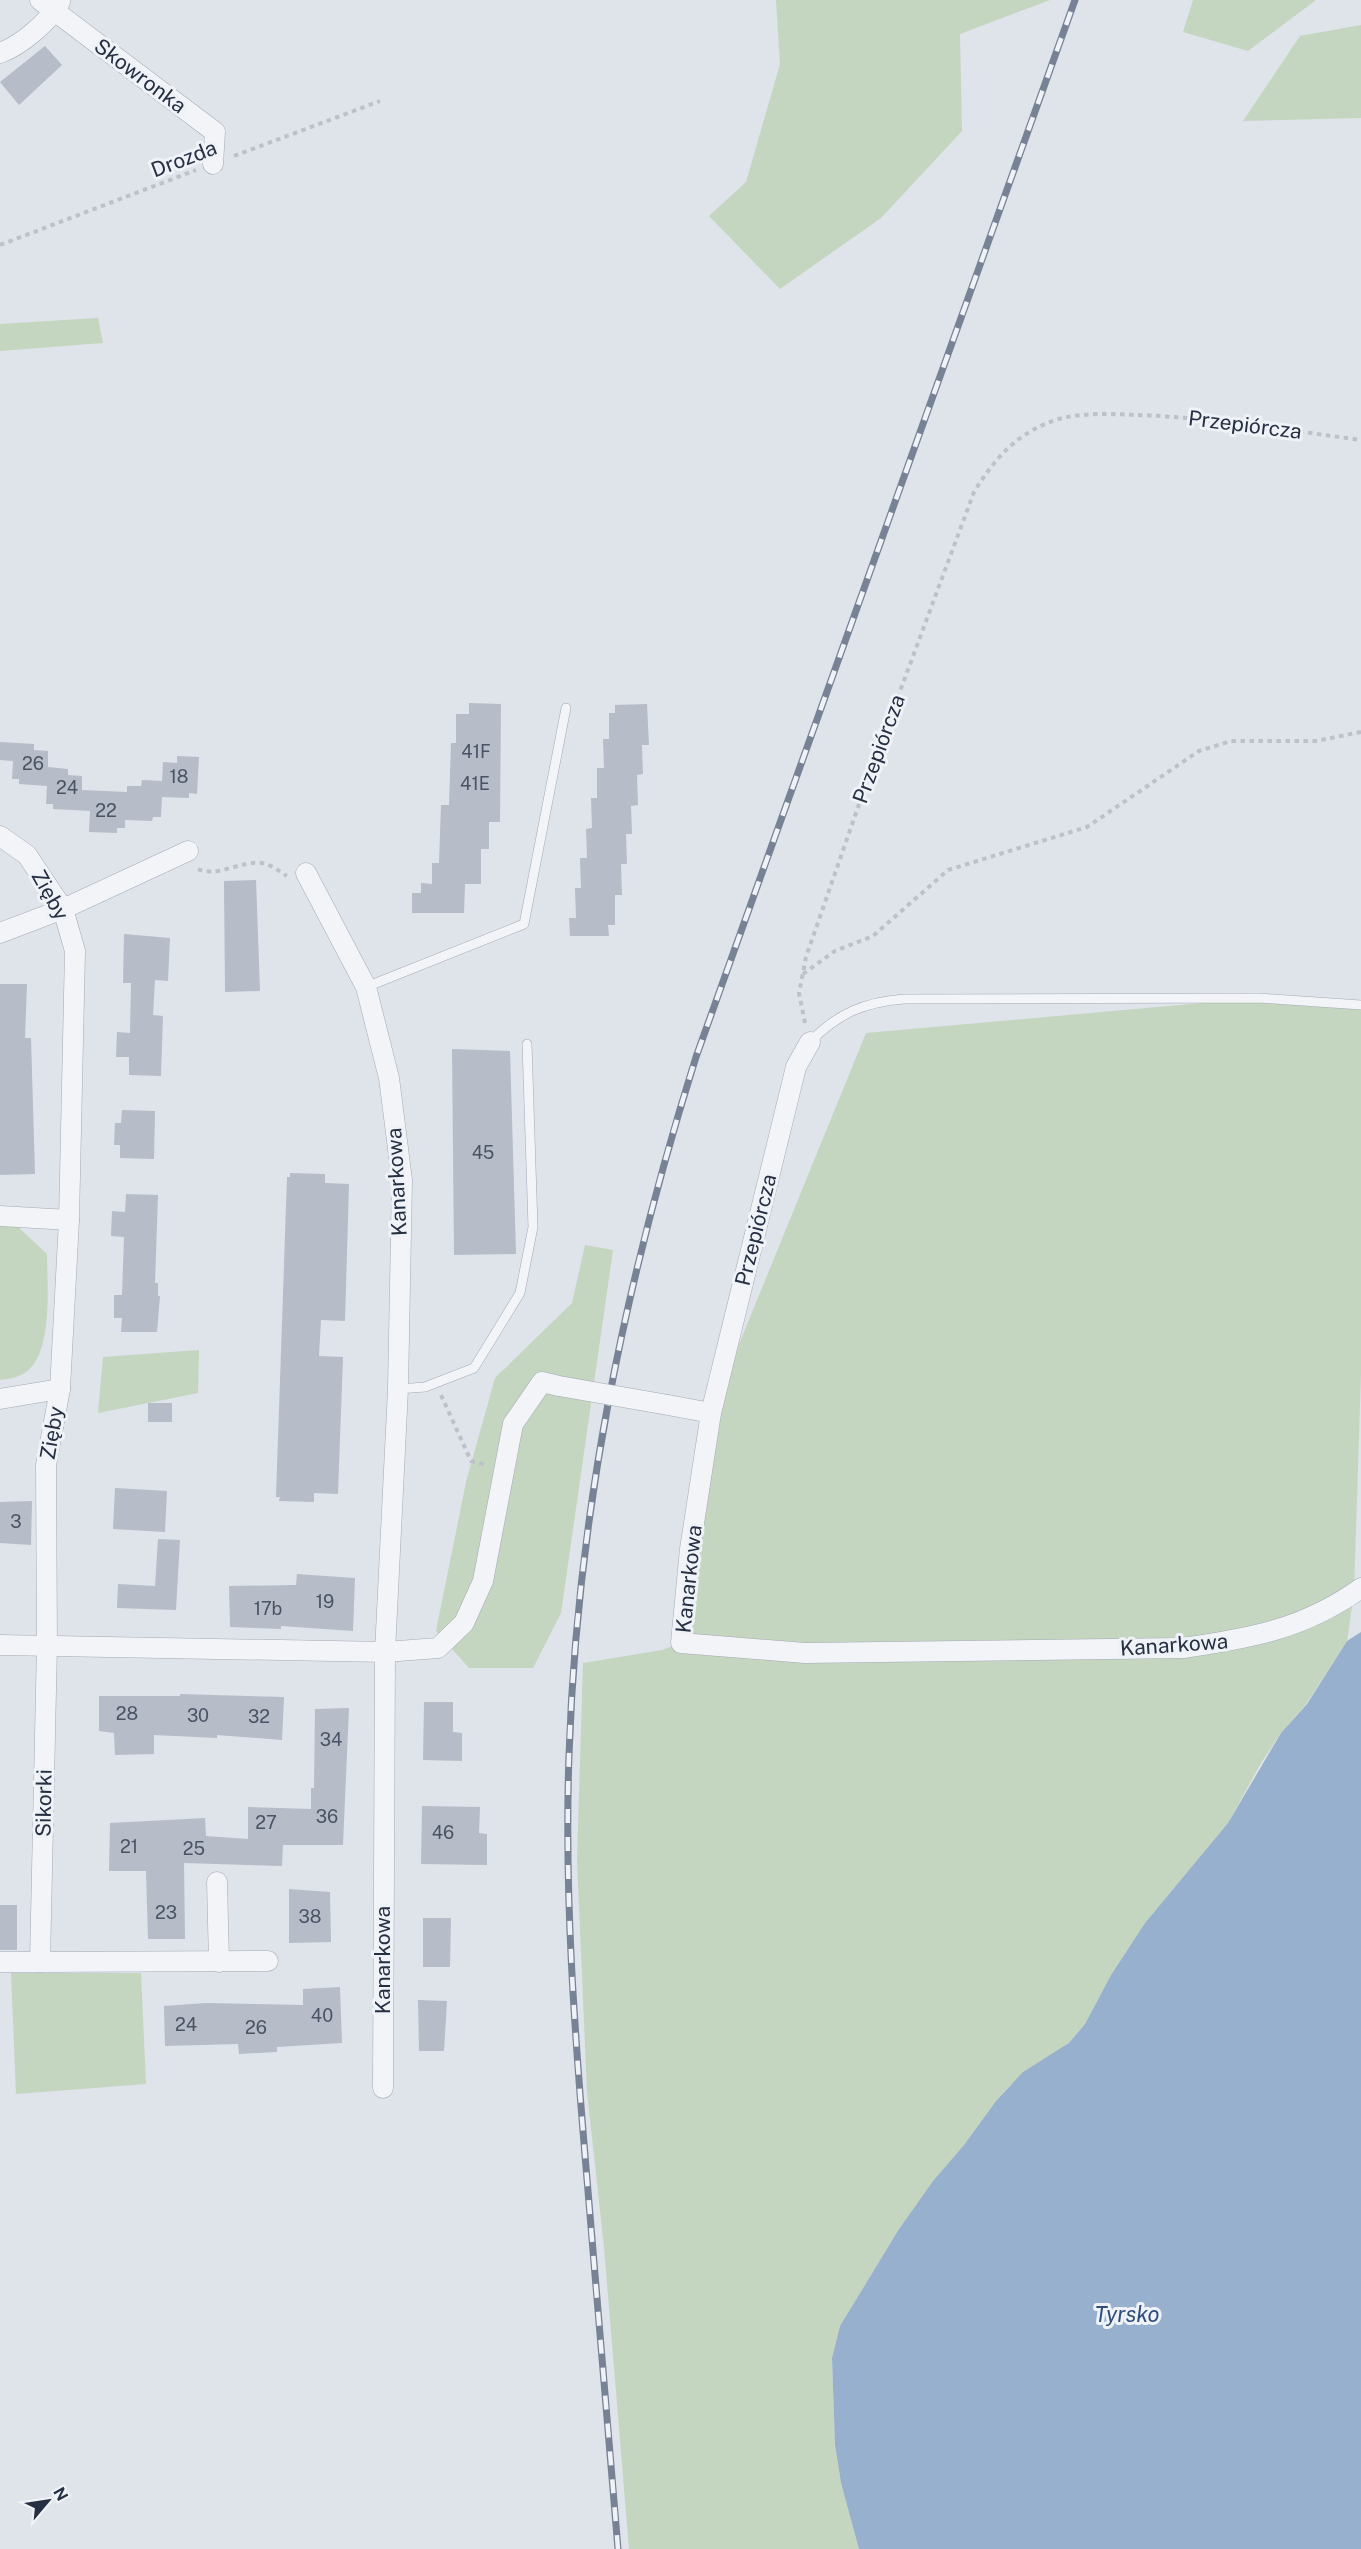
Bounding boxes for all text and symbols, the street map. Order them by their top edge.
street label: Skowronka [89,33,191,118]
street label: Drozda [147,135,220,182]
street label: Przepiórcza [1187,405,1303,444]
street label: Przepiórcza [847,691,910,807]
house number: 41F [461,741,491,762]
house number: 26 [22,753,44,774]
house number: 18 [170,766,188,787]
house number: 41E [460,773,490,794]
house number: 24 [56,777,78,798]
house number: 22 [95,800,117,821]
street label: Zięby [26,865,74,924]
street label: Kanarkowa [381,1127,412,1237]
house number: 45 [472,1142,494,1163]
street label: Przepiórcza [730,1171,781,1288]
street label: Zięby [35,1404,68,1462]
house number: 3 [10,1511,22,1532]
street label: Kanarkowa [670,1524,707,1634]
house number: 19 [316,1591,334,1612]
house number: 17b [254,1598,282,1619]
street label: Kanarkowa [1119,1628,1229,1661]
house number: 28 [116,1703,138,1724]
house number: 30 [187,1705,209,1726]
house number: 32 [248,1706,270,1727]
house number: 34 [320,1729,342,1750]
street label: Sikorki [30,1769,57,1837]
house number: 36 [316,1806,338,1827]
house number: 27 [255,1812,277,1833]
house number: 46 [432,1822,454,1843]
house number: 21 [120,1836,138,1857]
house number: 25 [183,1838,205,1859]
house number: 23 [155,1902,177,1923]
house number: 38 [299,1906,321,1927]
street label: Kanarkowa [370,1906,395,2014]
house number: 40 [311,2005,333,2026]
house number: 24 [175,2014,197,2035]
house number: 26 [245,2017,267,2038]
water label: Tyrsko [1094,2301,1160,2327]
north arrow [18,2471,78,2531]
text: N [49,2484,72,2504]

